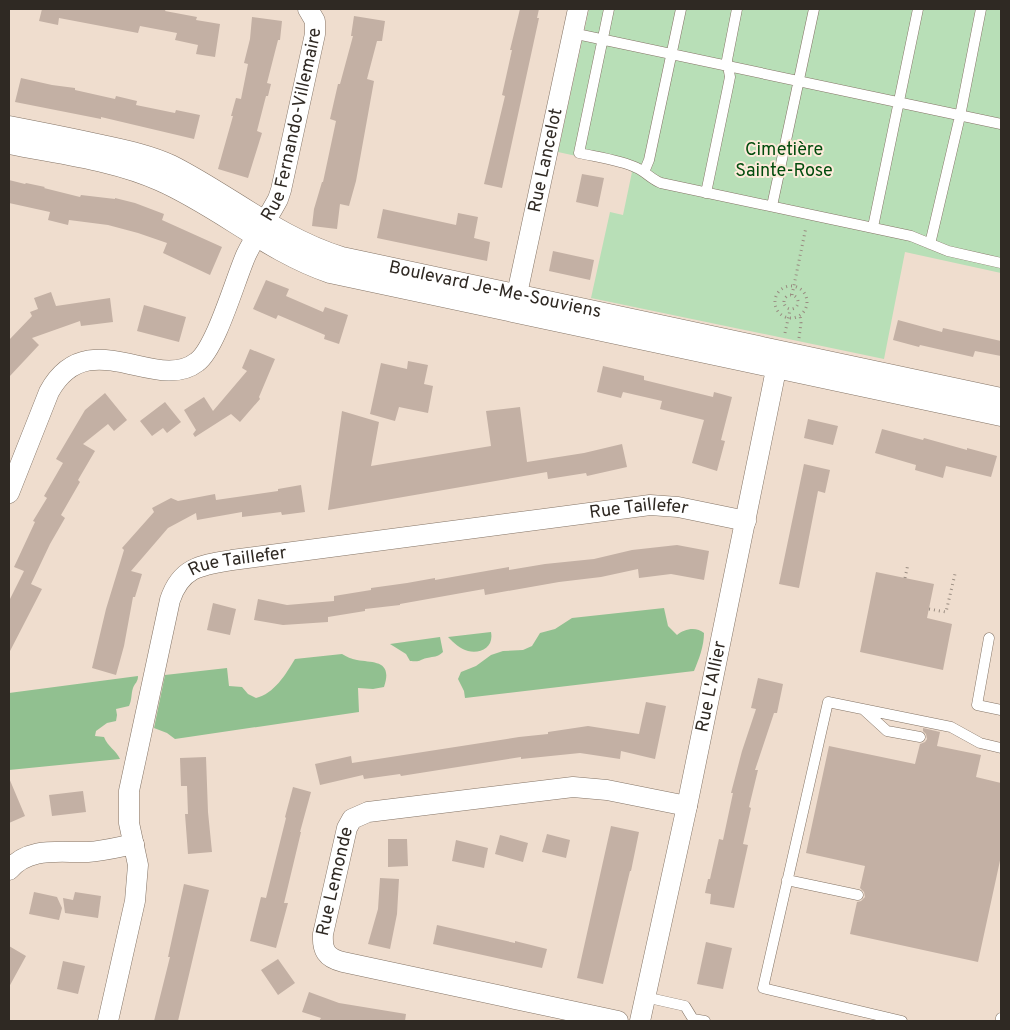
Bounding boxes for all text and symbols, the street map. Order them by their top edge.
street label: Rue Fernando-Villemaire [256,28,327,226]
street label: Rue Lancelot [523,106,568,215]
park label: Cimetière Sainte-Rose [735,139,833,183]
street label: Boulevard Je-Me-Souviens [387,256,603,324]
street label: Rue Taillefer [588,493,690,524]
street label: Rue Taillefer [184,541,288,582]
street label: Rue L'Allier [691,639,732,734]
street label: Rue Lemonde [311,825,358,938]

